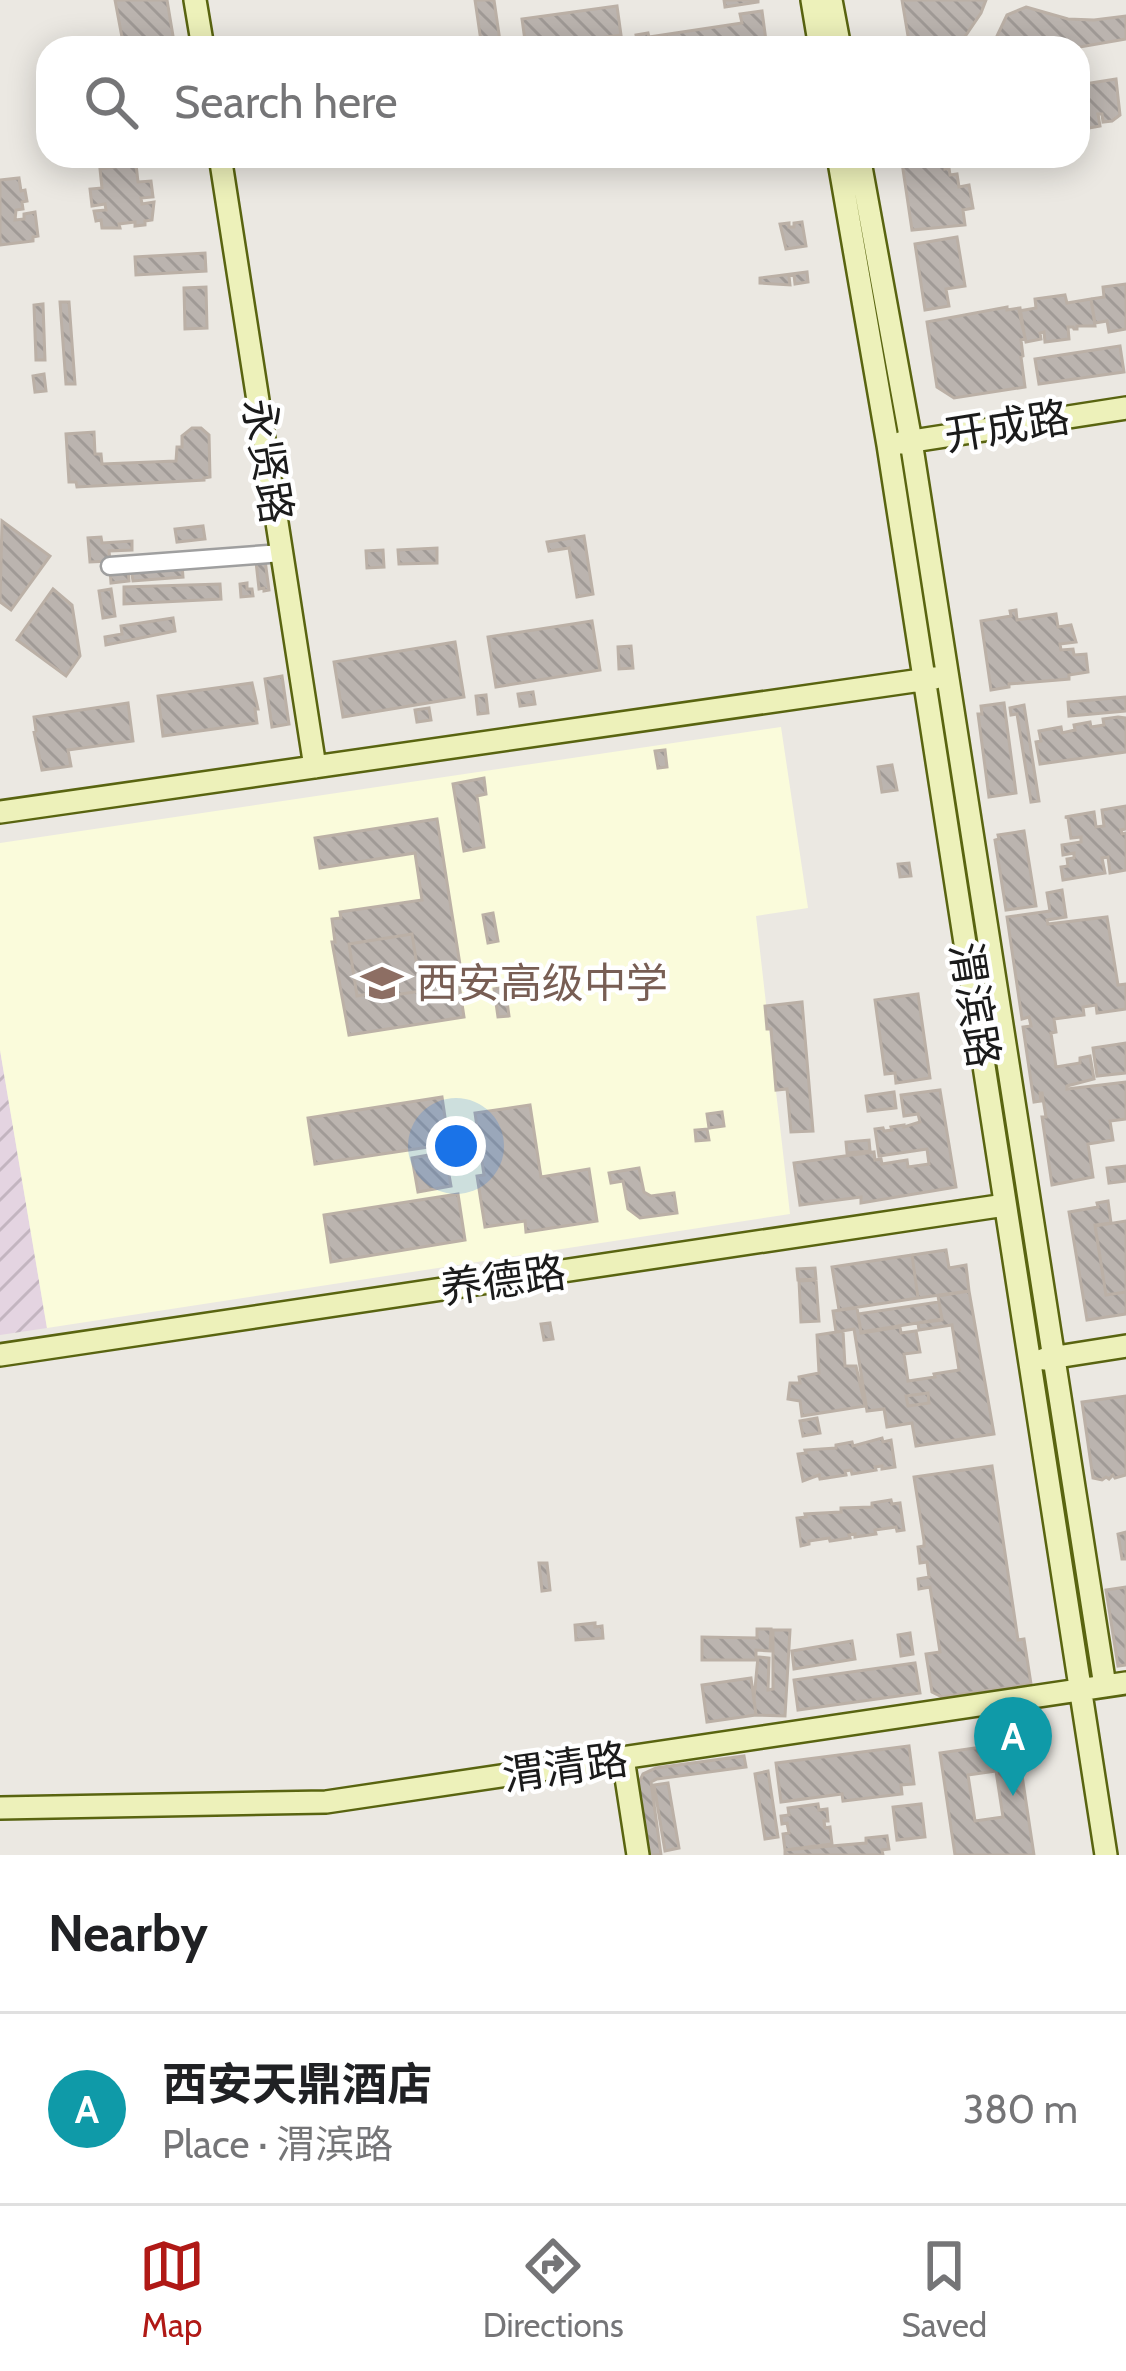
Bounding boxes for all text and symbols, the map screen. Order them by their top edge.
search box [36,36,1090,168]
icon: search [78,69,144,135]
text: Search here [174,75,398,129]
street label: 开成路 [941,390,1073,462]
street label: 永贤路 [232,395,304,527]
street label: 渭滨路 [939,939,1011,1071]
place label: 西安高级中学 [416,957,668,1009]
school or university icon: 西安高级中学 [359,960,405,1006]
your location [426,1116,486,1176]
street label: 养德路 [437,1245,569,1315]
pin: A [974,1697,1052,1796]
street label: 渭清路 [499,1732,631,1802]
text: Nearby [48,1902,208,1964]
text: 西安天鼎酒店 [162,2057,432,2111]
text: A [75,2085,99,2133]
text: 380 m [963,2085,1078,2133]
text: Place · 渭滨路 [162,2120,393,2168]
tab: Map [139,2233,205,2345]
tab: Directions [483,2233,624,2345]
tab: Saved [901,2233,987,2345]

